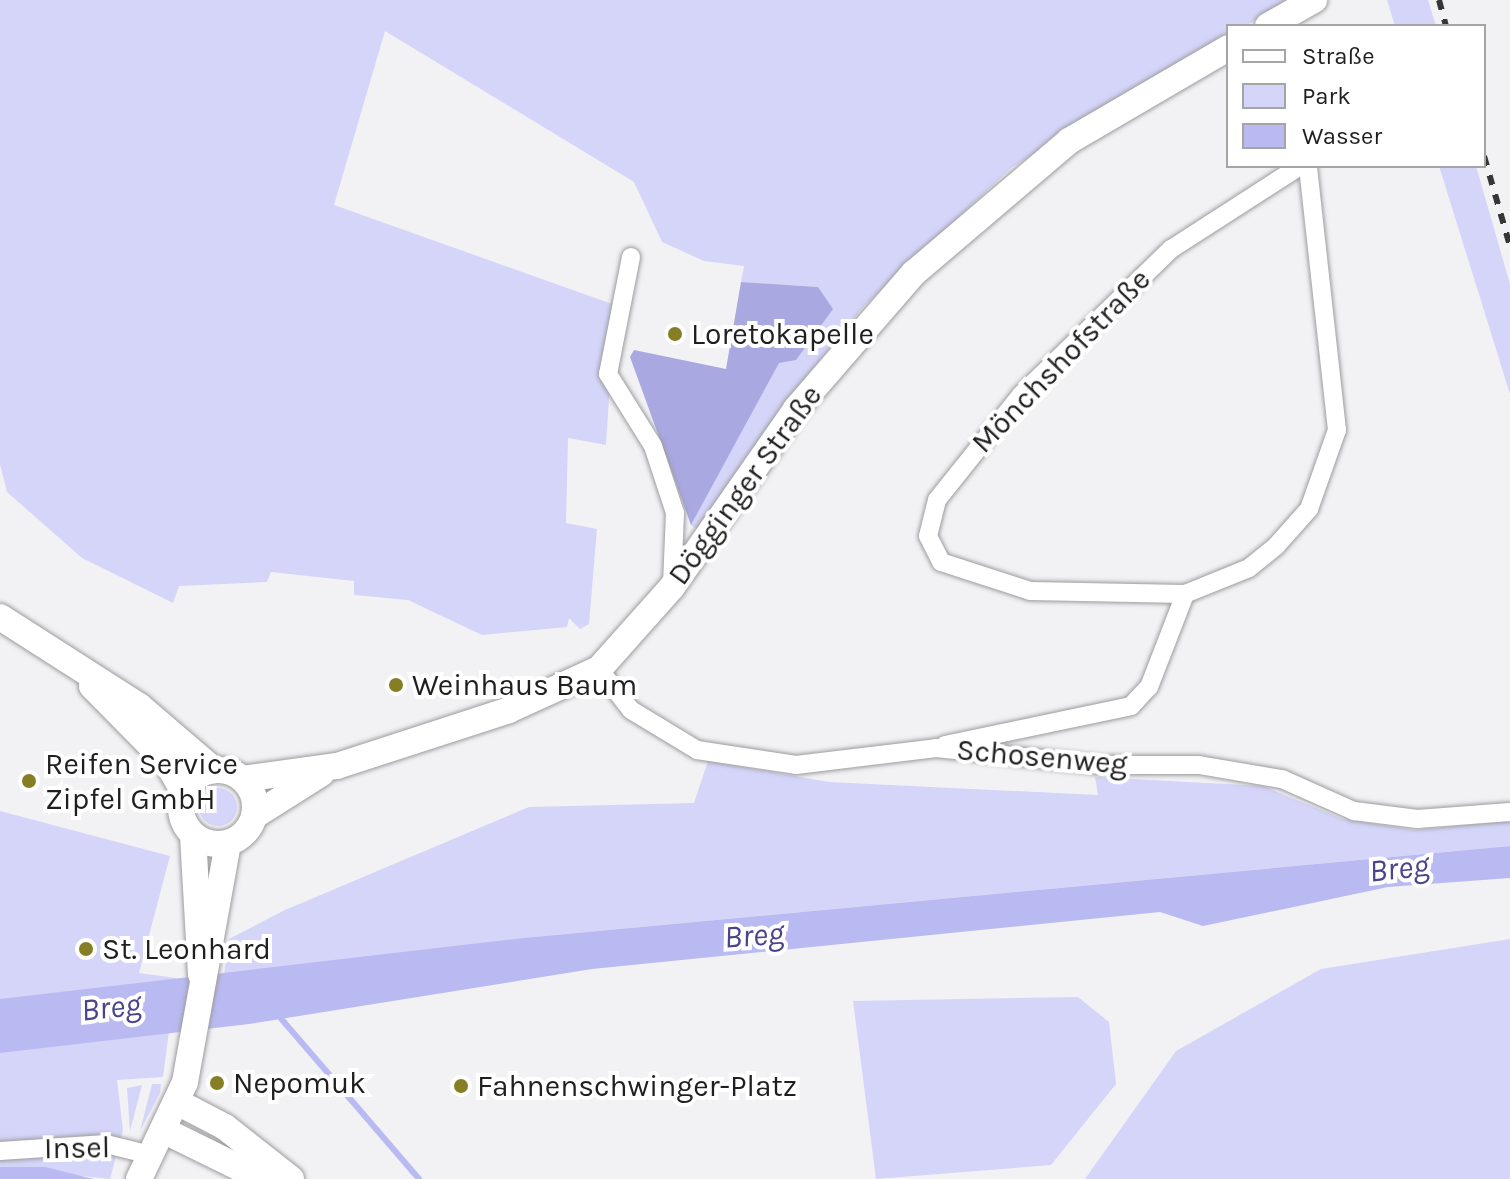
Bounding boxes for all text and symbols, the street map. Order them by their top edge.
legend [1226,24,1486,168]
text: Straße [1302,42,1374,70]
text: Park [1302,82,1351,110]
text: Wasser [1302,122,1382,150]
street label: Mönchshofstraße [964,262,1158,460]
place label: Loretokapelle [691,316,874,352]
marker: Loretokapelle [666,325,684,343]
street label: Dögginger Straße [660,378,830,592]
place label: Weinhaus Baum [412,667,637,703]
marker: Weinhaus Baum [387,676,405,694]
street label: Schosenweg [955,732,1129,782]
place label: Reifen Service Zipfel GmbH [45,746,238,816]
marker: Reifen Service Zipfel GmbH [20,772,38,790]
water label: Breg [1367,847,1431,891]
water label: Breg [723,915,785,957]
place label: St. Leonhard [102,931,271,967]
marker: St. Leonhard [77,940,95,958]
water label: Breg [79,986,143,1030]
place label: Nepomuk [233,1065,366,1101]
place label: Fahnenschwinger-Platz [477,1068,797,1104]
marker: Nepomuk [208,1074,226,1092]
marker: Fahnenschwinger-Platz [452,1077,470,1095]
street label: Insel [44,1129,110,1167]

